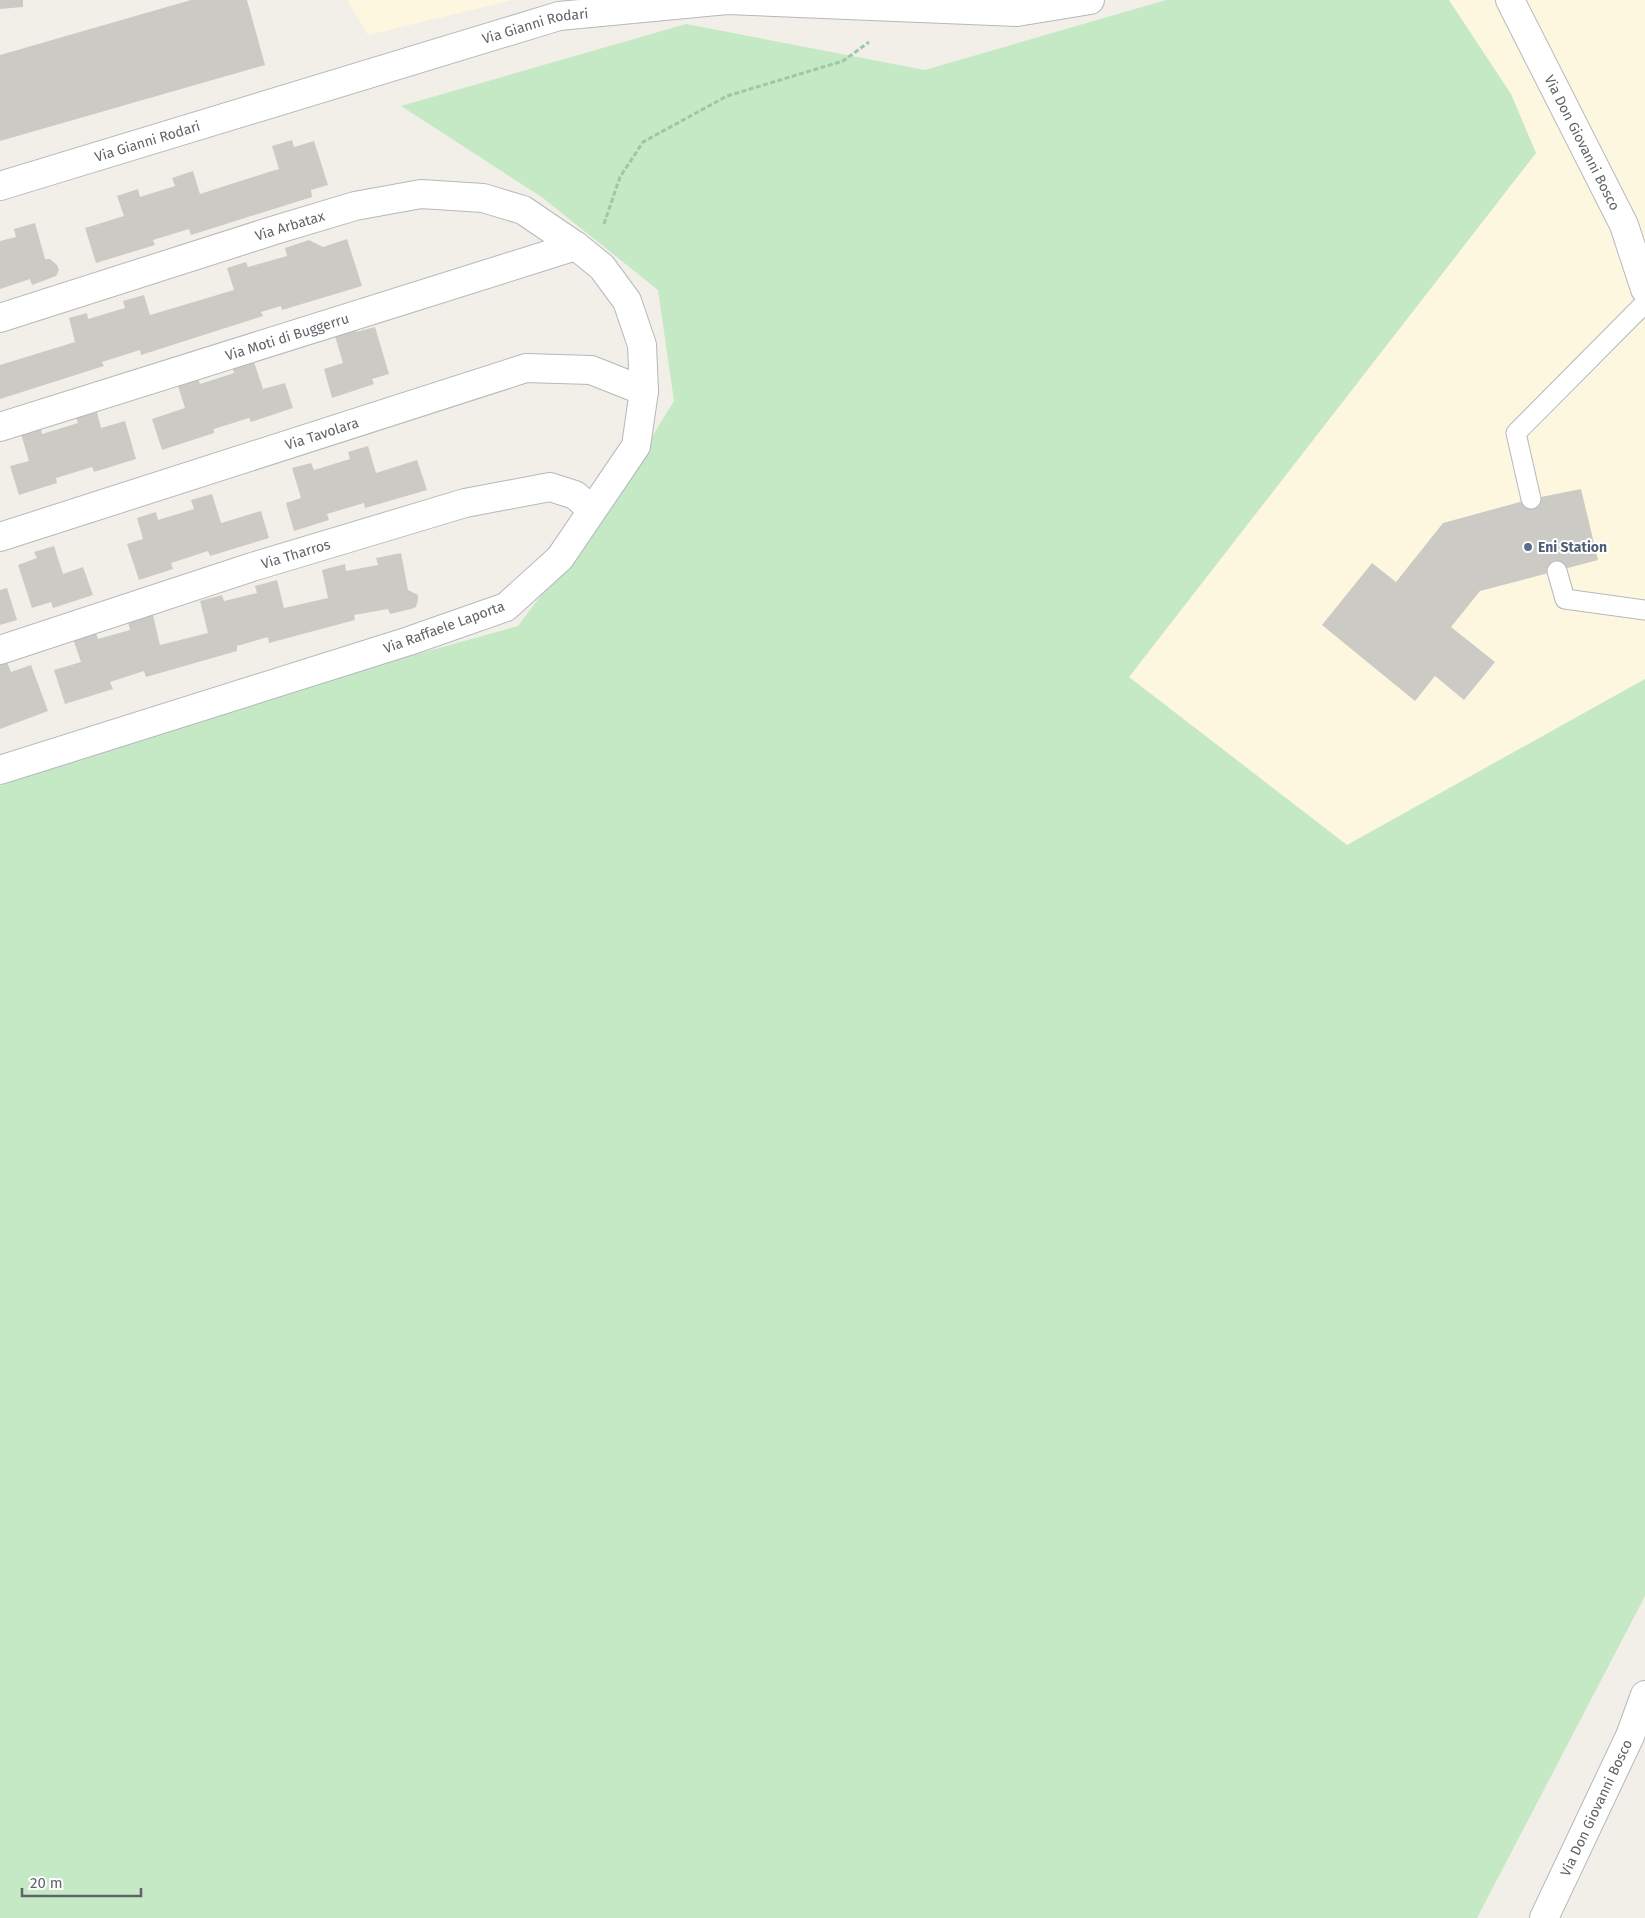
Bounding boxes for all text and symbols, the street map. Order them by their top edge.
street label: Via Gianni Rodari [480,5,589,48]
street label: Via Don Giovanni Bosco [1541,72,1623,213]
street label: Via Gianni Rodari [93,118,202,166]
street label: Via Arbatax [253,208,327,245]
street label: Via Moti di Buggerru [223,310,351,365]
street label: Via Tavolara [283,414,361,454]
street label: Via Tharros [259,536,333,573]
place label: Eni Station [1538,539,1607,556]
marker: Eni Station [1522,541,1534,553]
street label: Via Raffaele Laporta [381,598,507,657]
street label: Via Don Giovanni Bosco [1557,1737,1636,1879]
scale bar [22,1866,141,1898]
text: 20 m [30,1874,63,1892]

